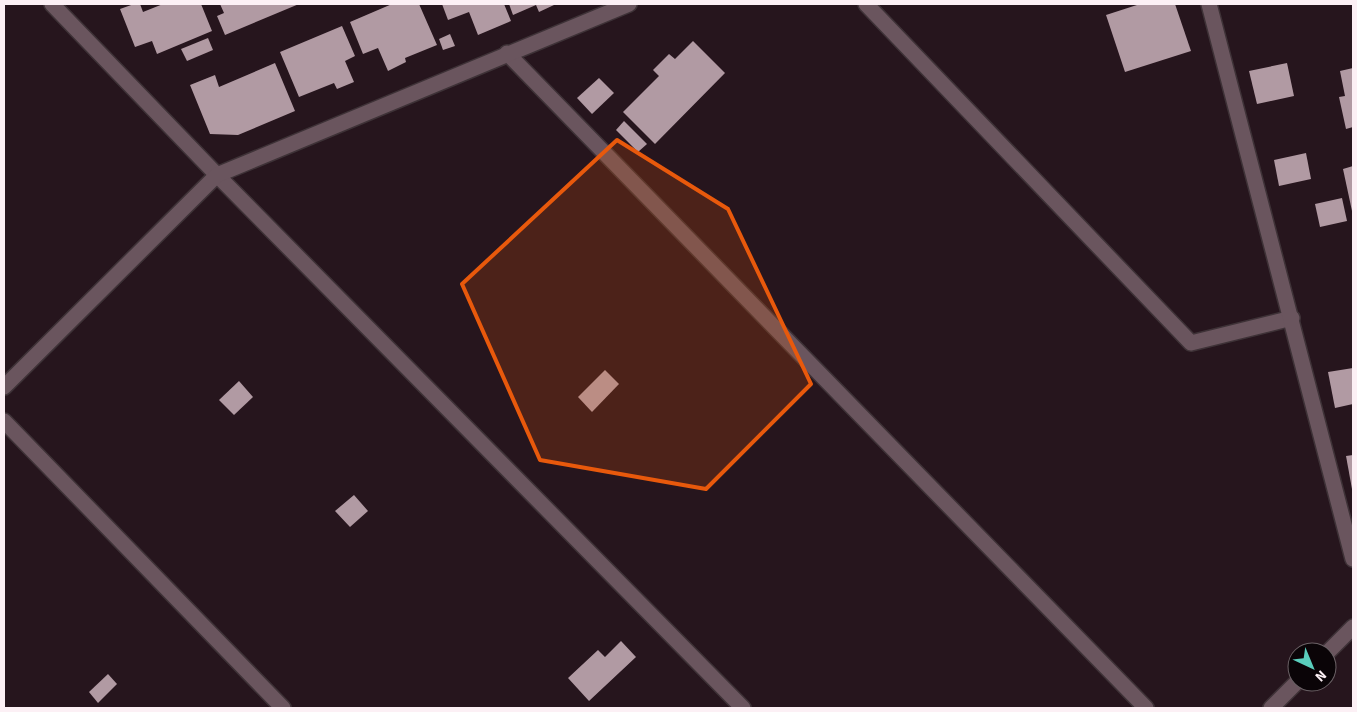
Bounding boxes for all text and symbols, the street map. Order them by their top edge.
north arrow [1287,642,1337,692]
text: N [1310,665,1331,686]

